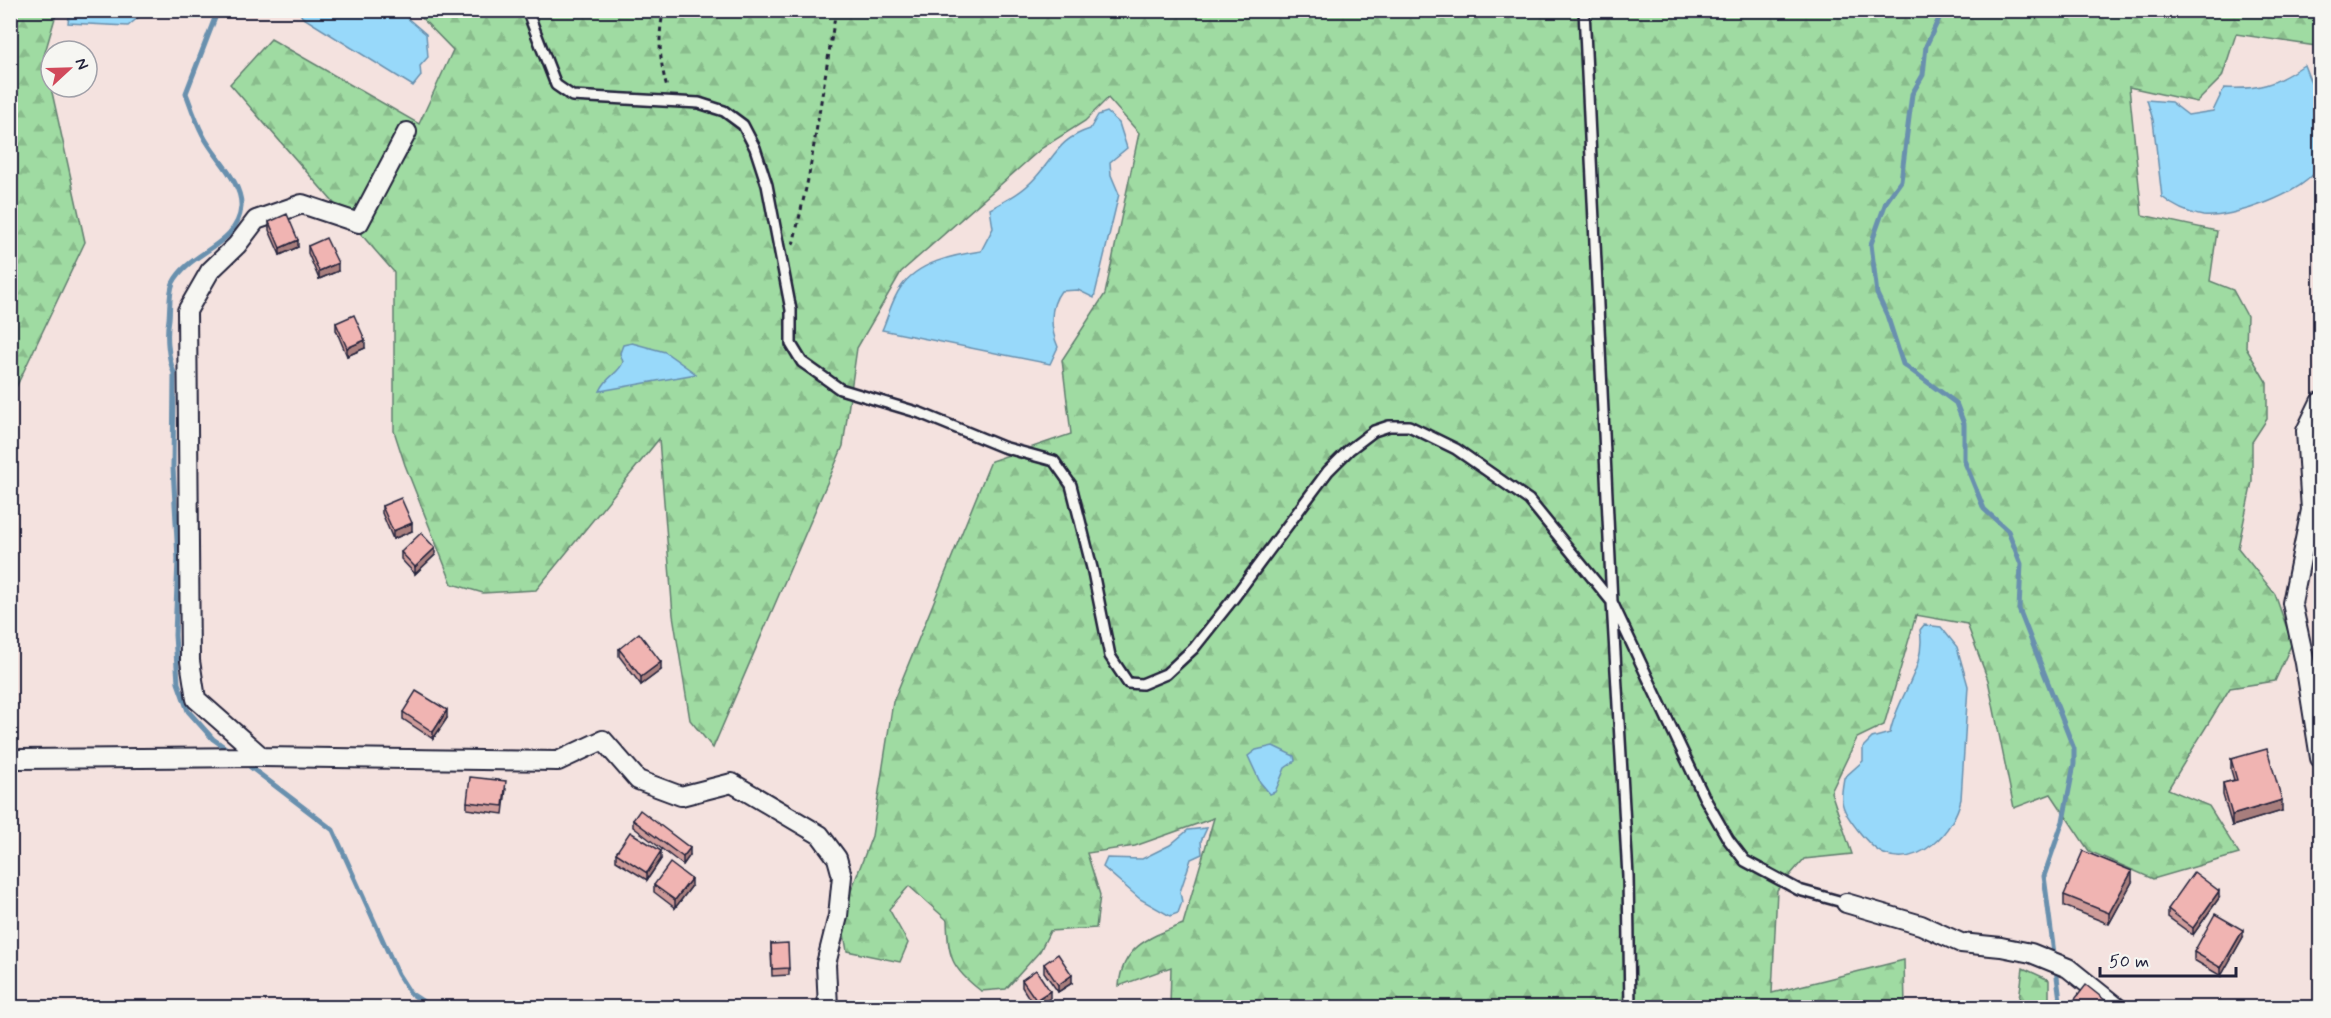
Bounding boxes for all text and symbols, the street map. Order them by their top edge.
north arrow [39,39,99,99]
text: N [70,55,93,73]
scale bar [2100,940,2236,978]
text: 50 m [2109,950,2149,974]

